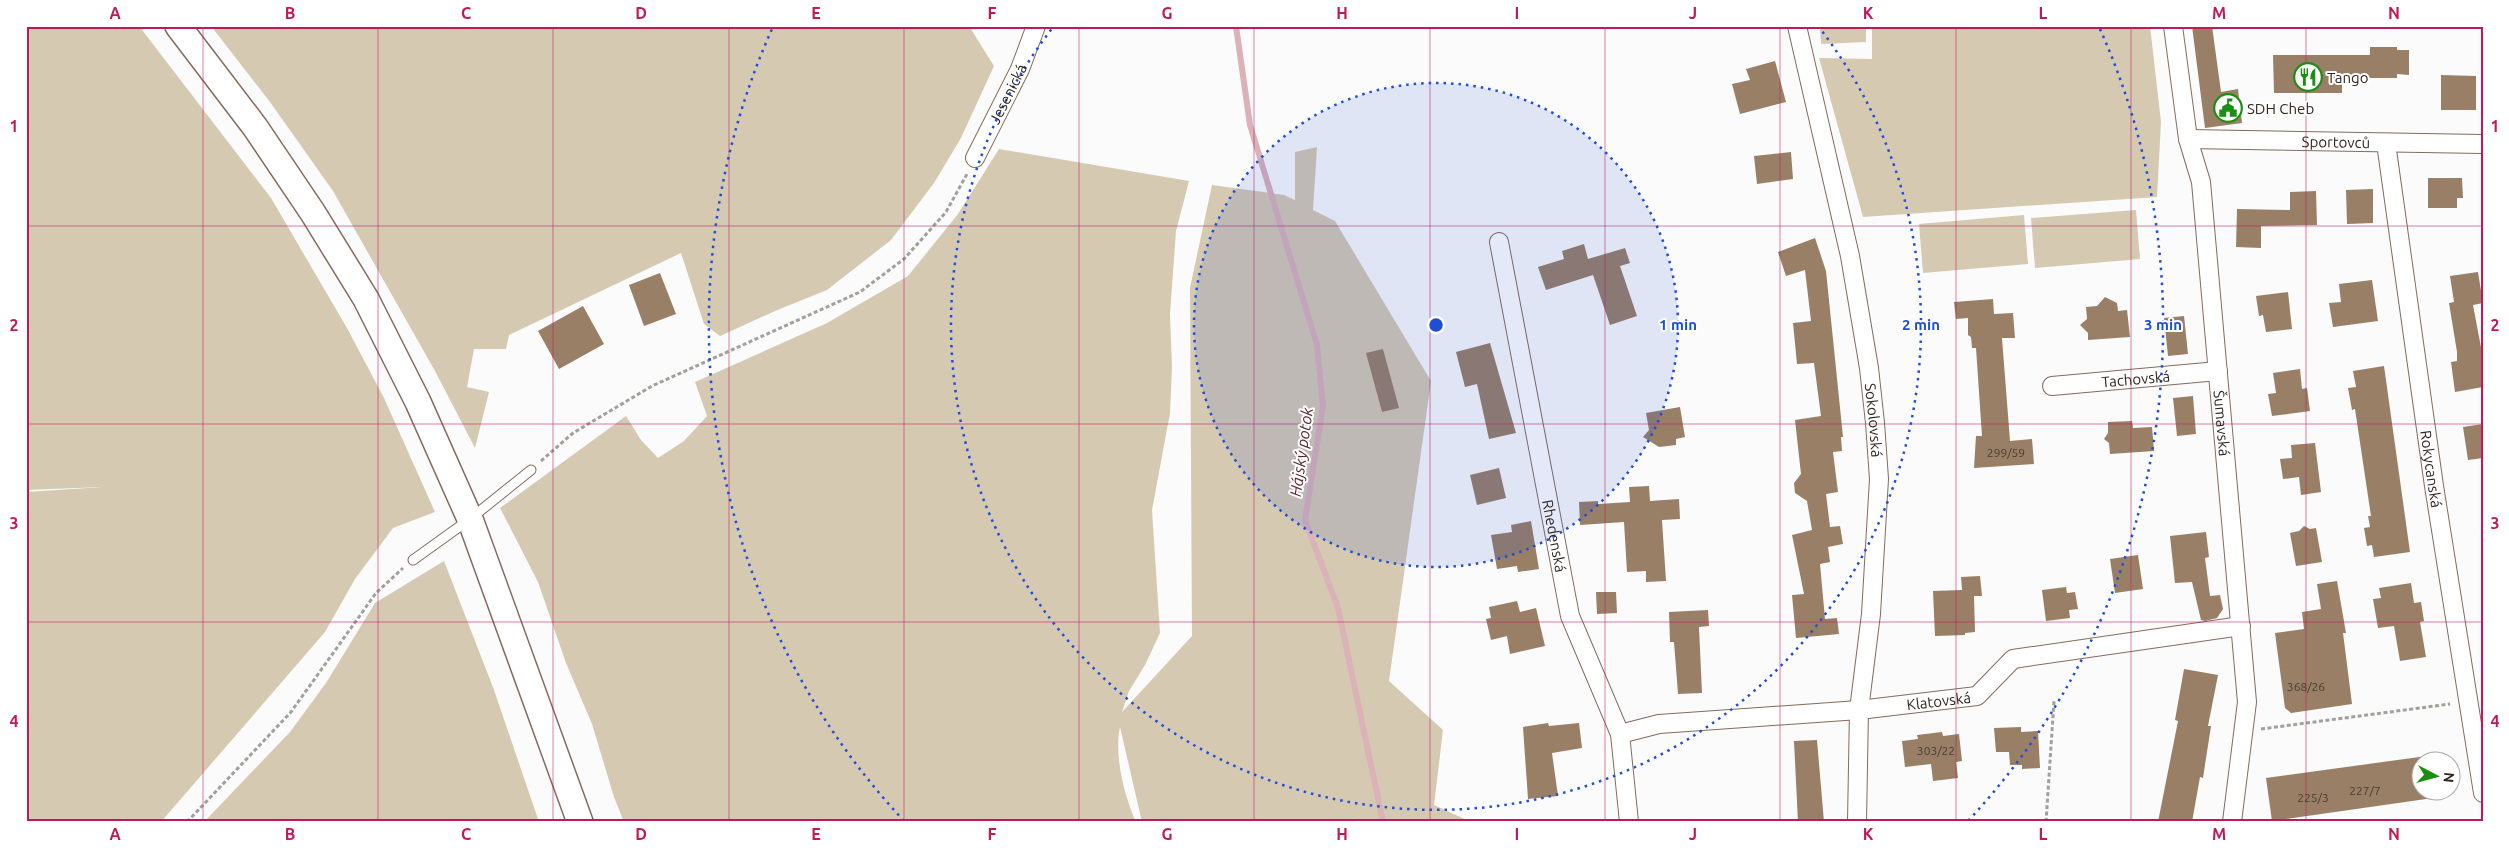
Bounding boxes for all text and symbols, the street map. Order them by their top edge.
text: A [109,4,121,22]
text: B [285,4,295,22]
text: C [461,4,471,22]
text: D [635,4,647,22]
text: E [811,4,821,22]
text: F [988,4,997,22]
text: G [1161,4,1173,22]
text: H [1336,4,1348,22]
text: I [1515,4,1519,22]
text: J [1689,4,1697,22]
text: K [1863,4,1874,22]
text: L [2039,4,2048,22]
text: M [2212,4,2226,22]
text: N [2388,4,2400,22]
street label: Jesenická [985,62,1030,127]
restaurant icon: Tango [2293,62,2323,92]
place label: Tango [2327,69,2368,86]
public building icon: SDH Cheb [2213,93,2243,123]
place label: SDH Cheb [2247,100,2314,117]
text: 1 [9,117,19,135]
text: 1 [2490,117,2500,135]
street label: Sportovců [2302,132,2370,151]
text: 2 [9,316,19,334]
centre of rings [1427,316,1445,334]
text: 1 min [1659,316,1697,333]
text: 2 min [1902,316,1940,333]
text: 3 min [2144,316,2182,333]
text: 2 [2490,316,2500,334]
street label: Tachovská [2101,367,2171,390]
street label: Sokolovská [1862,382,1886,458]
street label: Šumavská [2211,389,2234,457]
water label: Hájský potok [1286,405,1316,498]
street label: Rokycanská [2418,429,2446,509]
house number: 299/59 [1987,446,2025,459]
street label: Rhedenská [1540,498,1570,574]
text: 3 [9,514,19,532]
text: 3 [2490,514,2500,532]
house number: 368/26 [2287,680,2325,693]
street label: Klatovská [1906,688,1972,713]
text: 4 [9,712,19,730]
text: 4 [2490,712,2500,730]
house number: 303/22 [1917,744,1955,757]
north arrow [2412,750,2462,800]
text: N [2440,771,2457,783]
house number: 227/7 [2349,784,2381,797]
house number: 225/3 [2297,791,2329,804]
text: A [109,825,121,843]
text: B [285,825,295,843]
text: C [461,825,471,843]
text: D [635,825,647,843]
text: E [811,825,821,843]
text: F [988,825,997,843]
text: G [1161,825,1173,843]
text: H [1336,825,1348,843]
text: I [1515,825,1519,843]
text: J [1689,825,1697,843]
text: K [1863,825,1874,843]
text: L [2039,825,2048,843]
text: M [2212,825,2226,843]
text: N [2388,825,2400,843]

